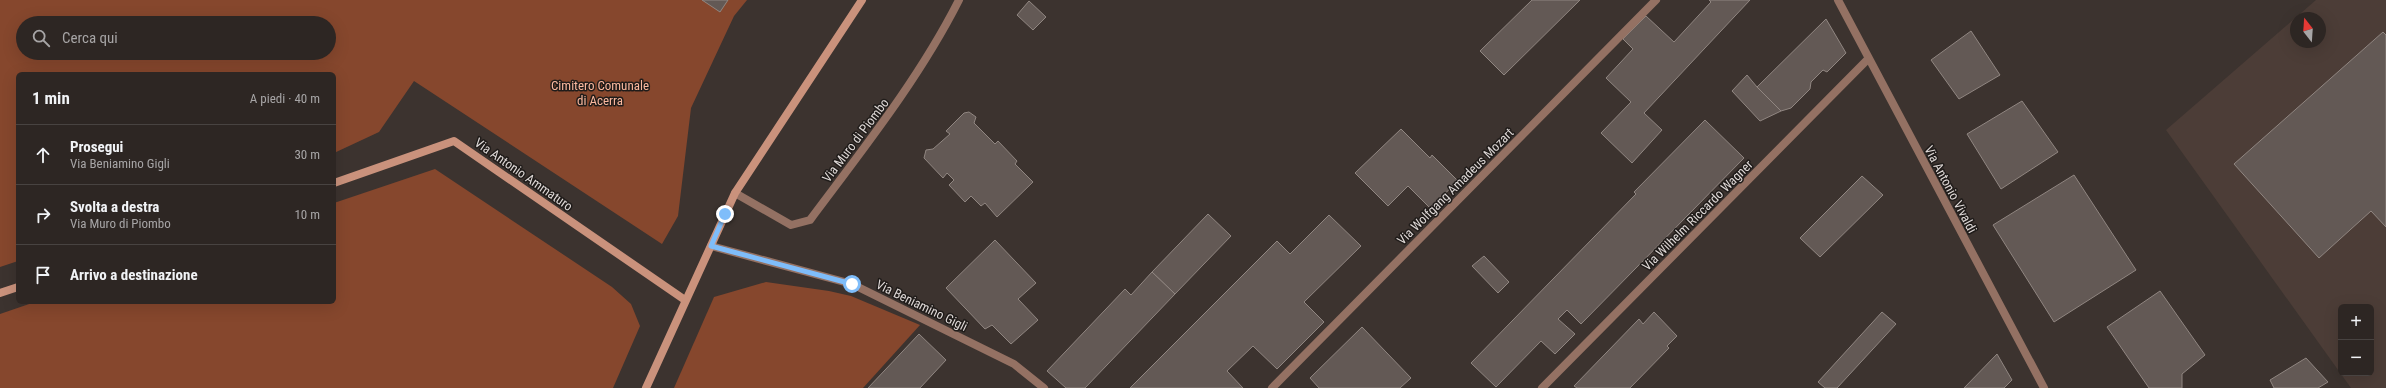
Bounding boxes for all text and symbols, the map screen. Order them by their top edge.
north arrow [2290,12,2326,48]
search box [16,16,336,60]
icon: search [30,27,52,49]
text: Cerca qui [62,29,118,47]
park label: Cimitero Comunale di Acerra [551,78,649,108]
text: 1 min [32,88,70,108]
text: A piedi · 40 m [250,91,320,106]
street label: Via Muro di Piombo [819,96,892,185]
street label: Via Wolfgang Amadeus Mozart [1394,125,1517,248]
street label: Via Antonio Ammaturo [472,135,576,214]
text: Prosegui [70,138,123,156]
street label: Via Antonio Vivaldi [1921,143,1980,235]
icon: ahead [32,144,54,166]
text: 30 m [294,147,320,162]
text: Via Beniamino Gigli [70,156,170,171]
street label: Via Wilhelm Riccardo Wagner [1639,157,1756,274]
text: Svolta a destra [70,198,159,216]
icon: right [32,204,54,226]
route end [716,205,734,223]
text: 10 m [294,207,320,222]
text: Via Muro di Piombo [70,216,171,231]
icon: arrive [32,264,54,286]
text: Arrivo a destinazione [70,266,198,284]
route start [843,275,861,293]
street label: Via Beniamino Gigli [874,277,970,334]
map controls [2338,304,2374,376]
button: + [2338,304,2374,340]
button: − [2338,340,2374,376]

